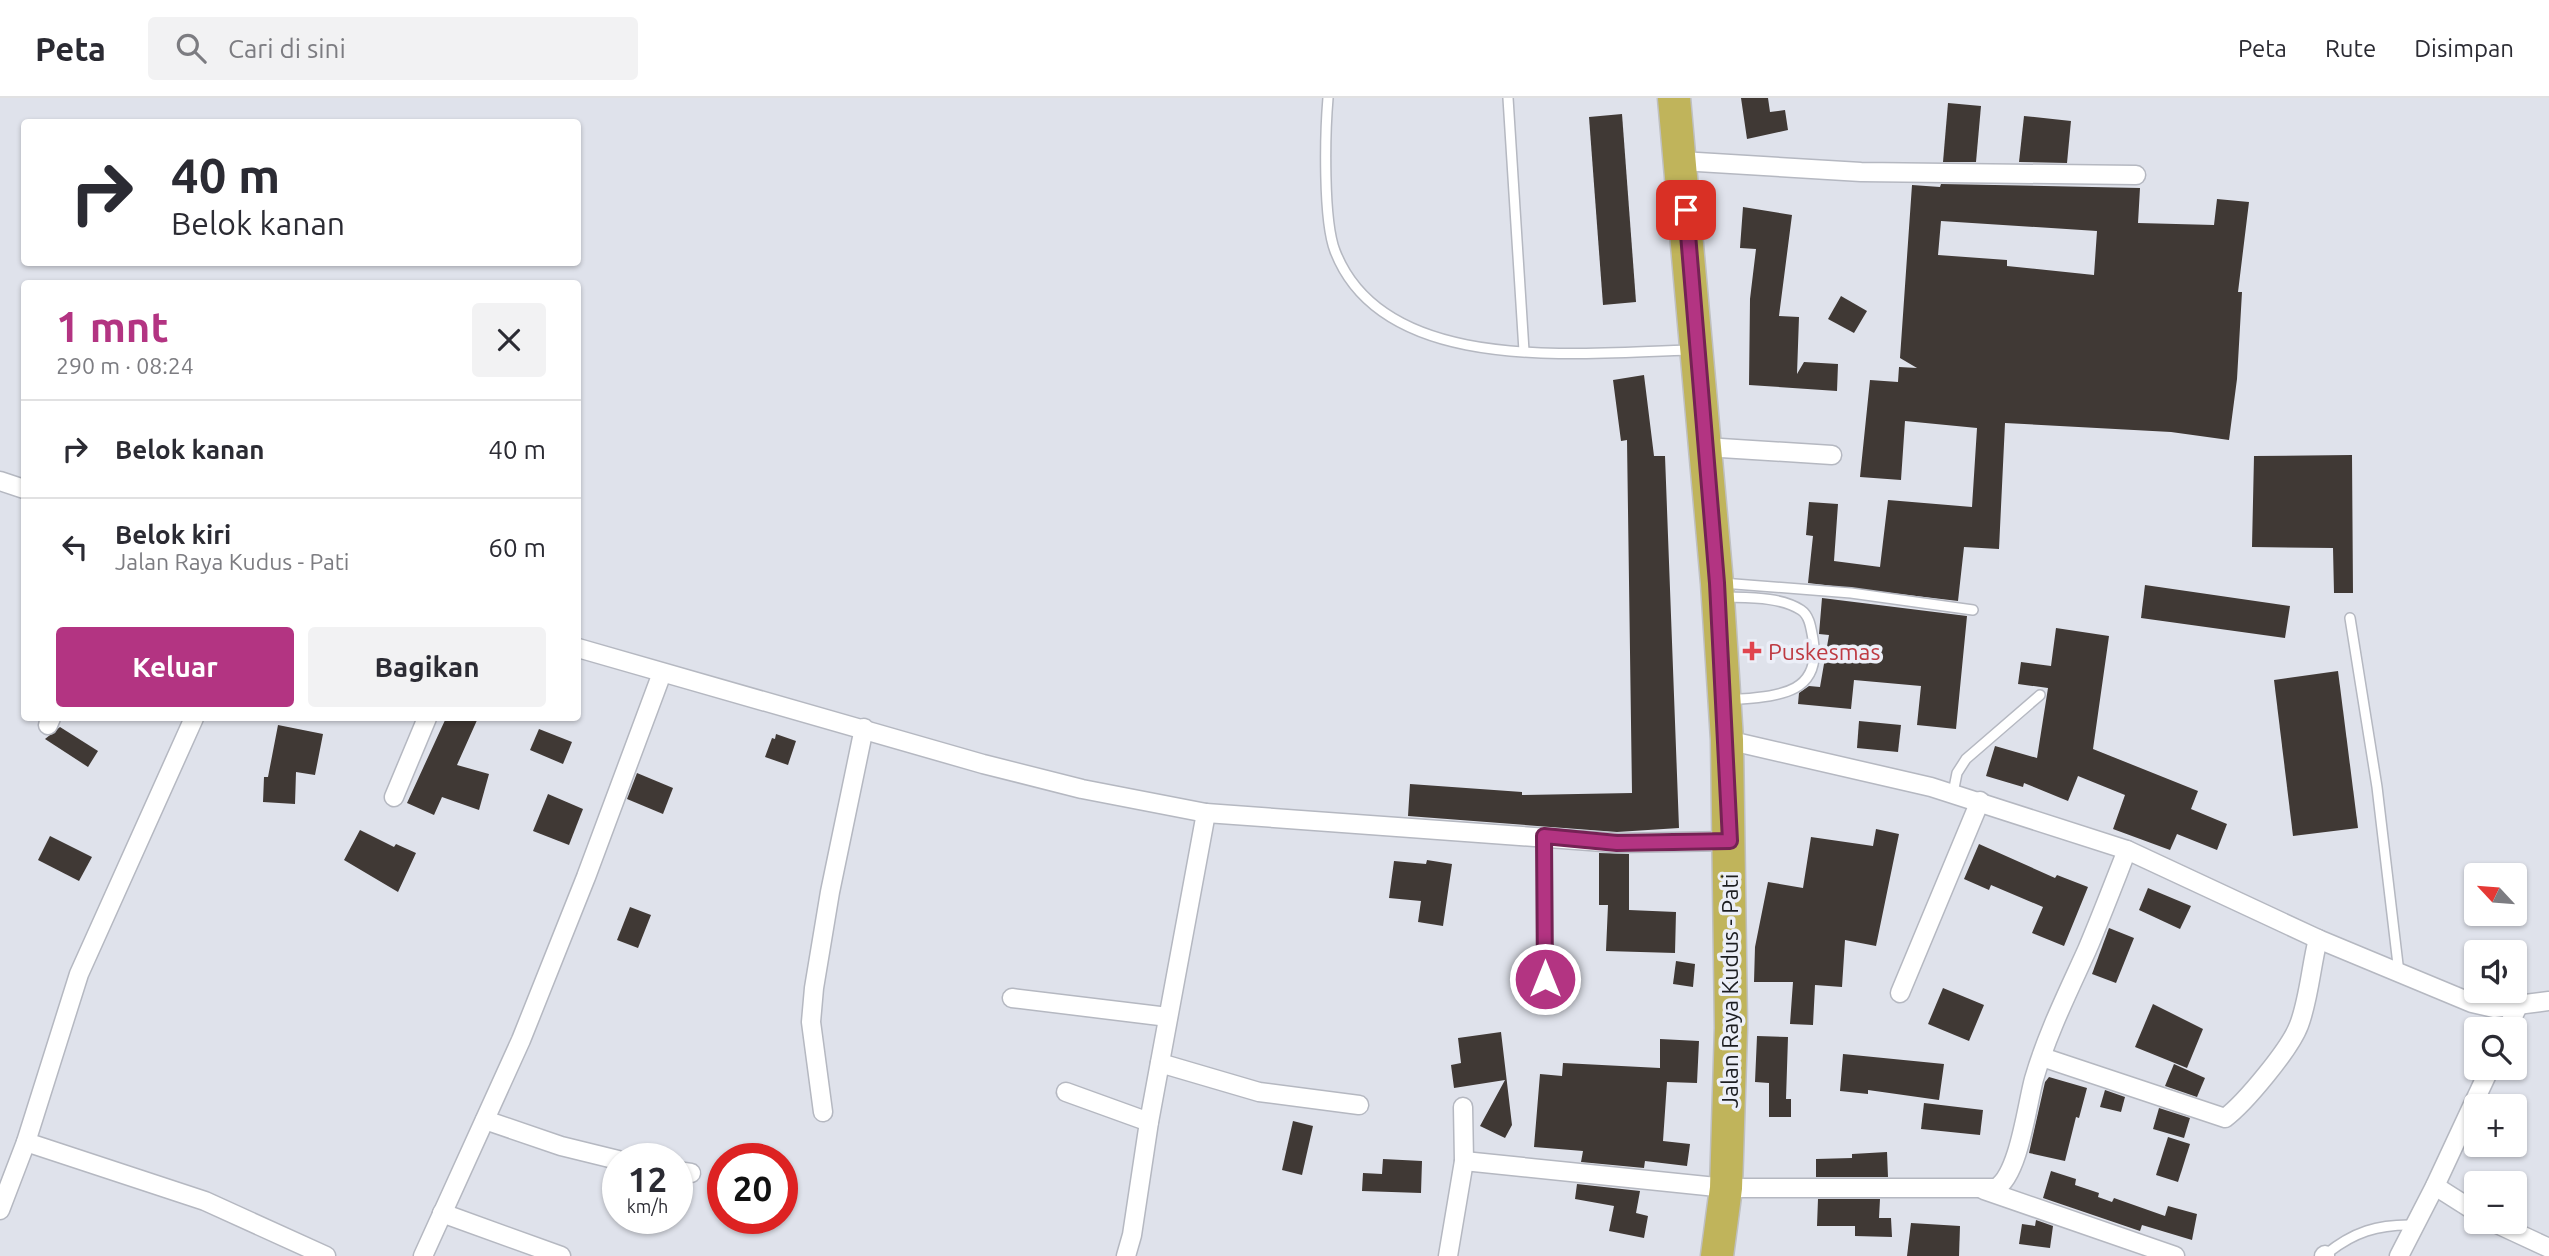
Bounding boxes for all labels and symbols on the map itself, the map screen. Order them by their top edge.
pin [1656,180,1716,240]
place label: Puskesmas [1768,639,1880,664]
marker: Puskesmas [1742,641,1762,661]
north arrow [2464,863,2527,926]
street label: Jalan Raya Kudus - Pati [1717,874,1742,1108]
position arrow [1508,942,1582,1016]
speed limit sign: 20 [707,1143,798,1234]

